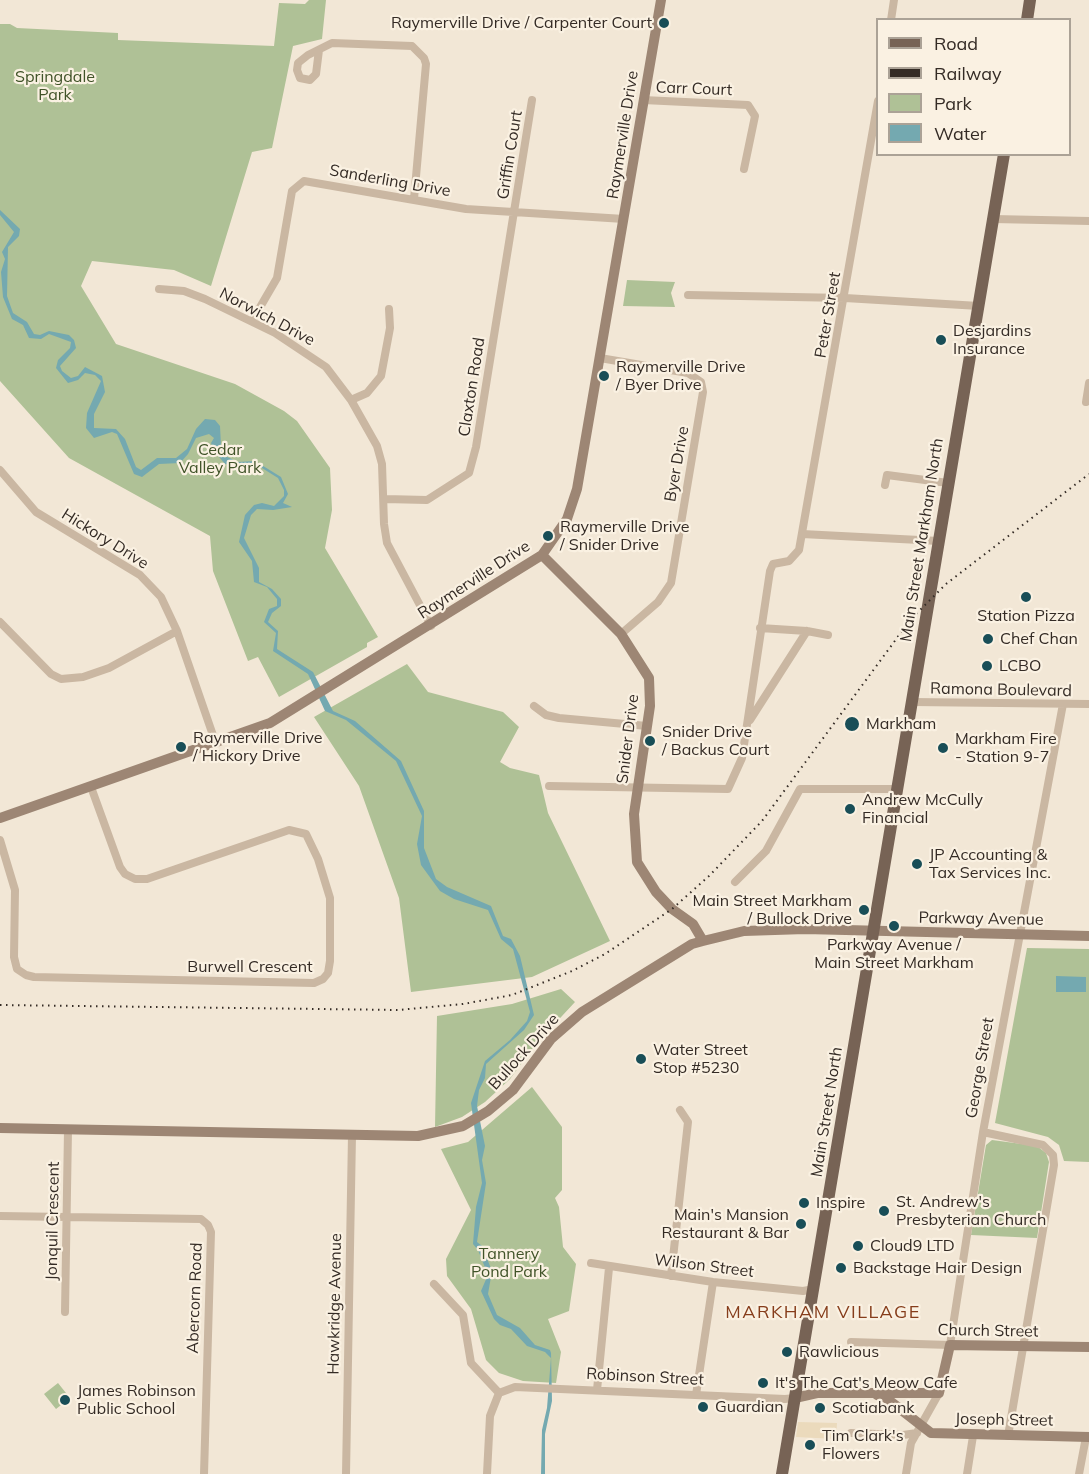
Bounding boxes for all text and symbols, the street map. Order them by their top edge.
place label: Raymerville Drive / Carpenter Court [391,13,652,33]
marker: Raymerville Drive / Carpenter Court [657,16,671,30]
legend [876,18,1071,156]
text: Road [934,32,978,55]
text: Railway [934,62,1002,85]
park label: Springdale Park [15,67,95,105]
street label: Raymerville Drive [603,70,643,200]
street label: Carr Court [655,78,733,100]
text: Park [934,92,972,115]
street label: Griffin Court [493,109,527,201]
text: Water [934,122,986,145]
street label: Sanderling Drive [328,161,452,201]
street label: Peter Street [811,270,845,360]
street label: Norwich Drive [216,284,318,350]
place label: Desjardins Insurance [953,321,1031,359]
marker: Desjardins Insurance [934,333,948,347]
street label: Claxton Road [455,336,489,438]
place label: Raymerville Drive / Byer Drive [616,357,746,395]
marker: Raymerville Drive / Byer Drive [597,369,611,383]
street label: Byer Drive [661,425,693,503]
street label: Main Street Markham North [896,437,948,643]
park label: Cedar Valley Park [179,440,261,478]
street label: Hickory Drive [58,505,152,573]
place label: Raymerville Drive / Snider Drive [560,517,690,555]
marker: Raymerville Drive / Snider Drive [541,529,555,543]
street label: Raymerville Drive [414,537,534,623]
marker: Station Pizza [1019,590,1033,604]
place label: Station Pizza [977,606,1075,626]
place label: Chef Chan [1000,629,1078,649]
marker: Chef Chan [981,632,995,646]
place label: LCBO [999,656,1041,676]
marker: LCBO [980,659,994,673]
street label: Ramona Boulevard [930,679,1072,701]
street label: Snider Drive [613,693,643,785]
place label: Markham [866,714,936,734]
marker: Markham [843,715,861,733]
place label: Snider Drive / Backus Court [662,722,769,760]
place label: Raymerville Drive / Hickory Drive [193,728,323,766]
place label: Markham Fire - Station 9-7 [955,729,1057,767]
marker: Snider Drive / Backus Court [643,734,657,748]
marker: Raymerville Drive / Hickory Drive [174,740,188,754]
marker: Markham Fire - Station 9-7 [936,741,950,755]
place label: Andrew McCully Financial [862,790,983,828]
marker: Andrew McCully Financial [843,802,857,816]
place label: JP Accounting & Tax Services Inc. [929,845,1051,883]
marker: JP Accounting & Tax Services Inc. [910,857,924,871]
place label: Main Street Markham / Bullock Drive [692,891,852,929]
marker: Main Street Markham / Bullock Drive [857,903,871,917]
street label: Parkway Avenue [918,908,1044,930]
marker: Parkway Avenue / Main Street Markham [887,919,901,933]
place label: Parkway Avenue / Main Street Markham [814,935,974,973]
street label: Burwell Crescent [187,957,313,977]
street label: Bullock Drive [485,1010,563,1094]
street label: George Street [962,1016,998,1120]
place label: Water Street Stop #5230 [653,1040,748,1078]
street label: Main Street North [807,1046,847,1178]
marker: Water Street Stop #5230 [634,1052,648,1066]
street label: Jonquil Crescent [42,1161,64,1281]
place label: St. Andrew's Presbyterian Church [896,1192,1046,1230]
place label: Inspire [816,1193,865,1213]
marker: Inspire [797,1196,811,1210]
marker: St. Andrew's Presbyterian Church [877,1204,891,1218]
place label: Main's Mansion Restaurant & Bar [661,1205,789,1243]
marker: Main's Mansion Restaurant & Bar [794,1217,808,1231]
street label: Hawkridge Avenue [324,1233,346,1375]
place label: Cloud9 LTD [870,1236,955,1256]
marker: Cloud9 LTD [851,1239,865,1253]
street label: Abercorn Road [183,1242,207,1354]
park label: Tannery Pond Park [471,1244,547,1282]
street label: Wilson Street [653,1250,755,1282]
place label: Backstage Hair Design [853,1258,1022,1278]
marker: Backstage Hair Design [834,1261,848,1275]
district label: MARKHAM VILLAGE [725,1302,921,1324]
street label: Church Street [937,1321,1039,1341]
place label: Rawlicious [799,1342,879,1362]
marker: Rawlicious [780,1345,794,1359]
street label: Robinson Street [586,1364,704,1390]
place label: It's The Cat's Meow Cafe [775,1373,958,1393]
marker: It's The Cat's Meow Cafe [756,1376,770,1390]
place label: James Robinson Public School [77,1381,196,1419]
marker: James Robinson Public School [58,1393,72,1407]
place label: Guardian [715,1397,784,1417]
place label: Scotiabank [832,1398,915,1418]
marker: Guardian [696,1400,710,1414]
marker: Scotiabank [813,1401,827,1415]
street label: Joseph Street [955,1410,1053,1430]
place label: Tim Clark's Flowers [822,1426,904,1464]
marker: Tim Clark's Flowers [803,1438,817,1452]

